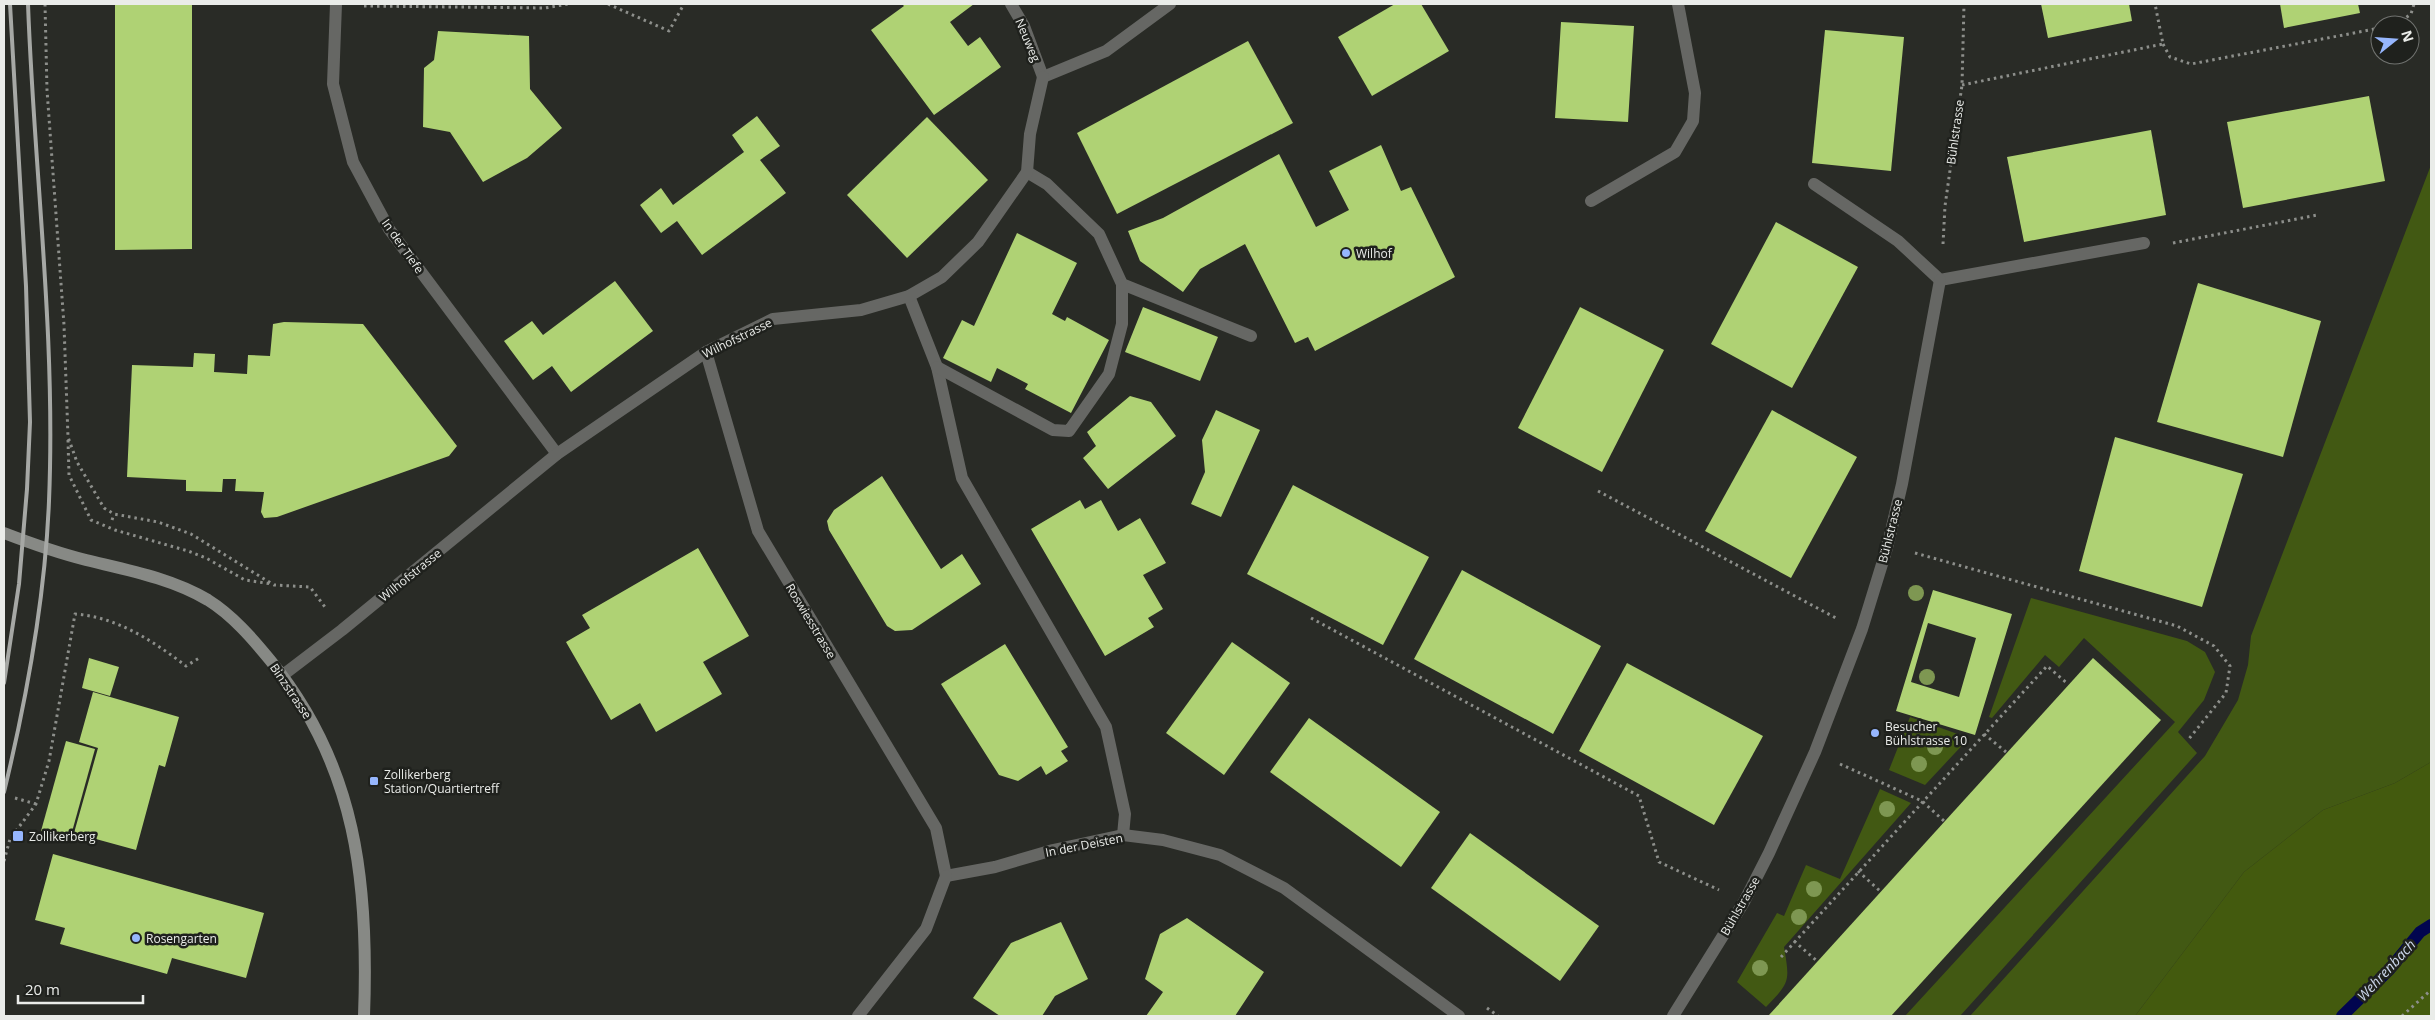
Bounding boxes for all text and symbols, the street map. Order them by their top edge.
north arrow [2370,15,2420,65]
street label: Neuweg [1011,16,1045,65]
text: N [2397,28,2419,44]
street label: Bühlstrasse [1942,98,1968,165]
street label: In der Tiefe [378,215,428,277]
place label: Wilhof [1356,245,1393,262]
marker: Wilhof [1340,247,1352,259]
street label: Wilhofstrasse [699,314,775,362]
street label: Bühlstrasse [1874,497,1906,565]
street label: Wilhofstrasse [375,544,445,605]
street label: Roswiesstrasse [782,580,840,662]
street label: Binzstrasse [266,660,316,722]
place label: Besucher Bühlstrasse 10 [1885,718,1967,749]
marker: Besucher Bühlstrasse 10 [1869,727,1881,739]
place label: Zollikerberg Station/Quartiertreff [384,766,500,797]
marker: Zollikerberg Station/Quartiertreff [368,775,380,787]
place label: Zollikerberg [29,828,96,845]
marker: Zollikerberg [11,829,25,843]
street label: In der Deisten [1044,829,1124,861]
street label: Bühlstrasse [1716,873,1764,939]
place label: Rosengarten [146,930,217,947]
marker: Rosengarten [130,932,142,944]
water label: Wehrenbach [2352,935,2420,1005]
scale bar [18,972,142,1004]
text: 20 m [25,979,60,999]

